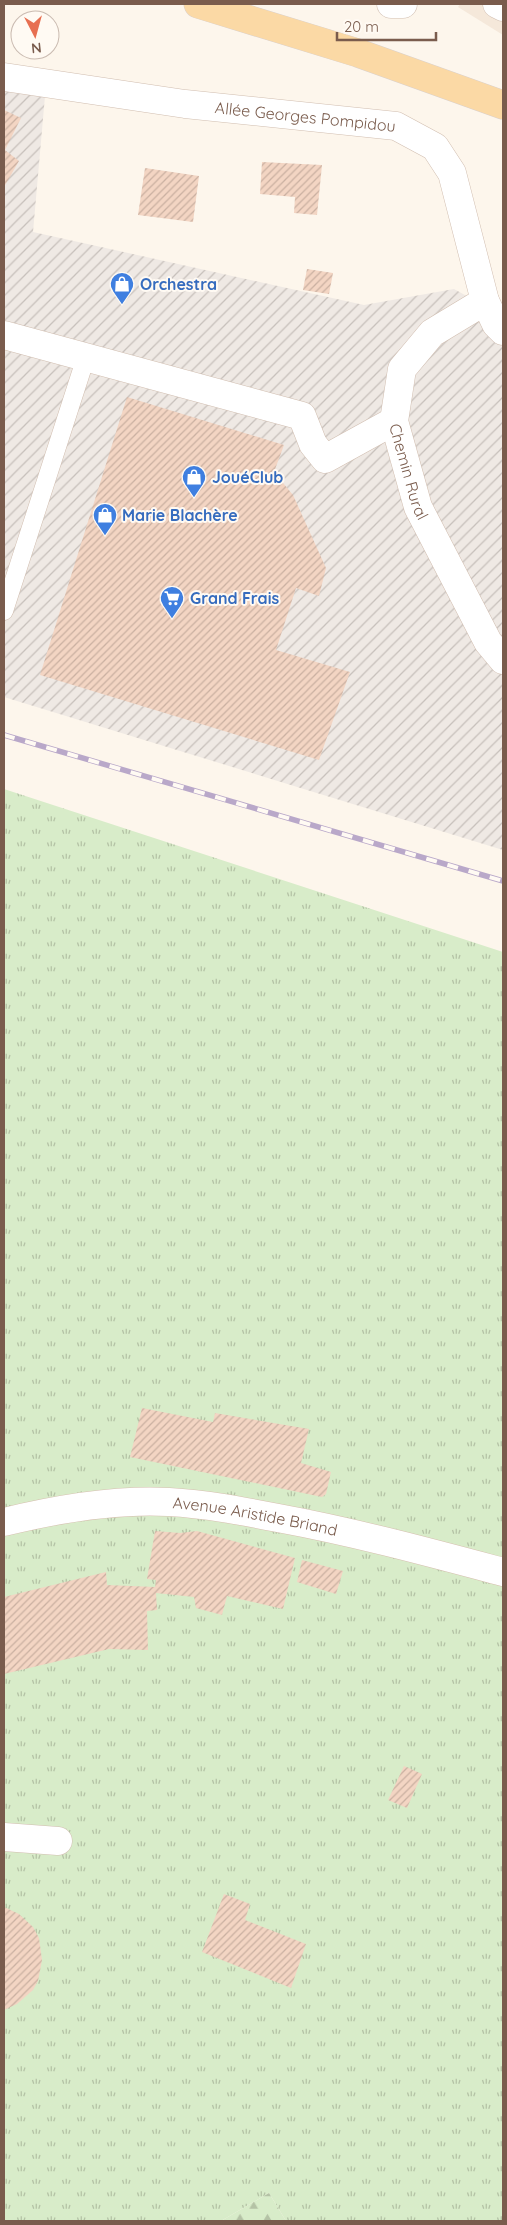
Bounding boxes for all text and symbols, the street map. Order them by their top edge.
north arrow [10,10,60,60]
scale bar [337,10,436,42]
text: 20 m [344,17,379,36]
text: N [30,38,42,57]
street label: Allée Georges Pompidou [214,97,397,136]
shop icon: Orchestra [109,271,135,305]
place label: Orchestra [140,274,217,294]
street label: Chemin Rural [385,421,433,523]
shop icon: JouéClub [181,464,207,498]
place label: JouéClub [212,467,283,487]
shop icon: Marie Blachère [92,502,118,536]
place label: Marie Blachère [122,505,238,525]
supermarket icon: Grand Frais [159,585,185,619]
place label: Grand Frais [190,588,279,608]
street label: Avenue Aristide Briand [172,1492,340,1540]

